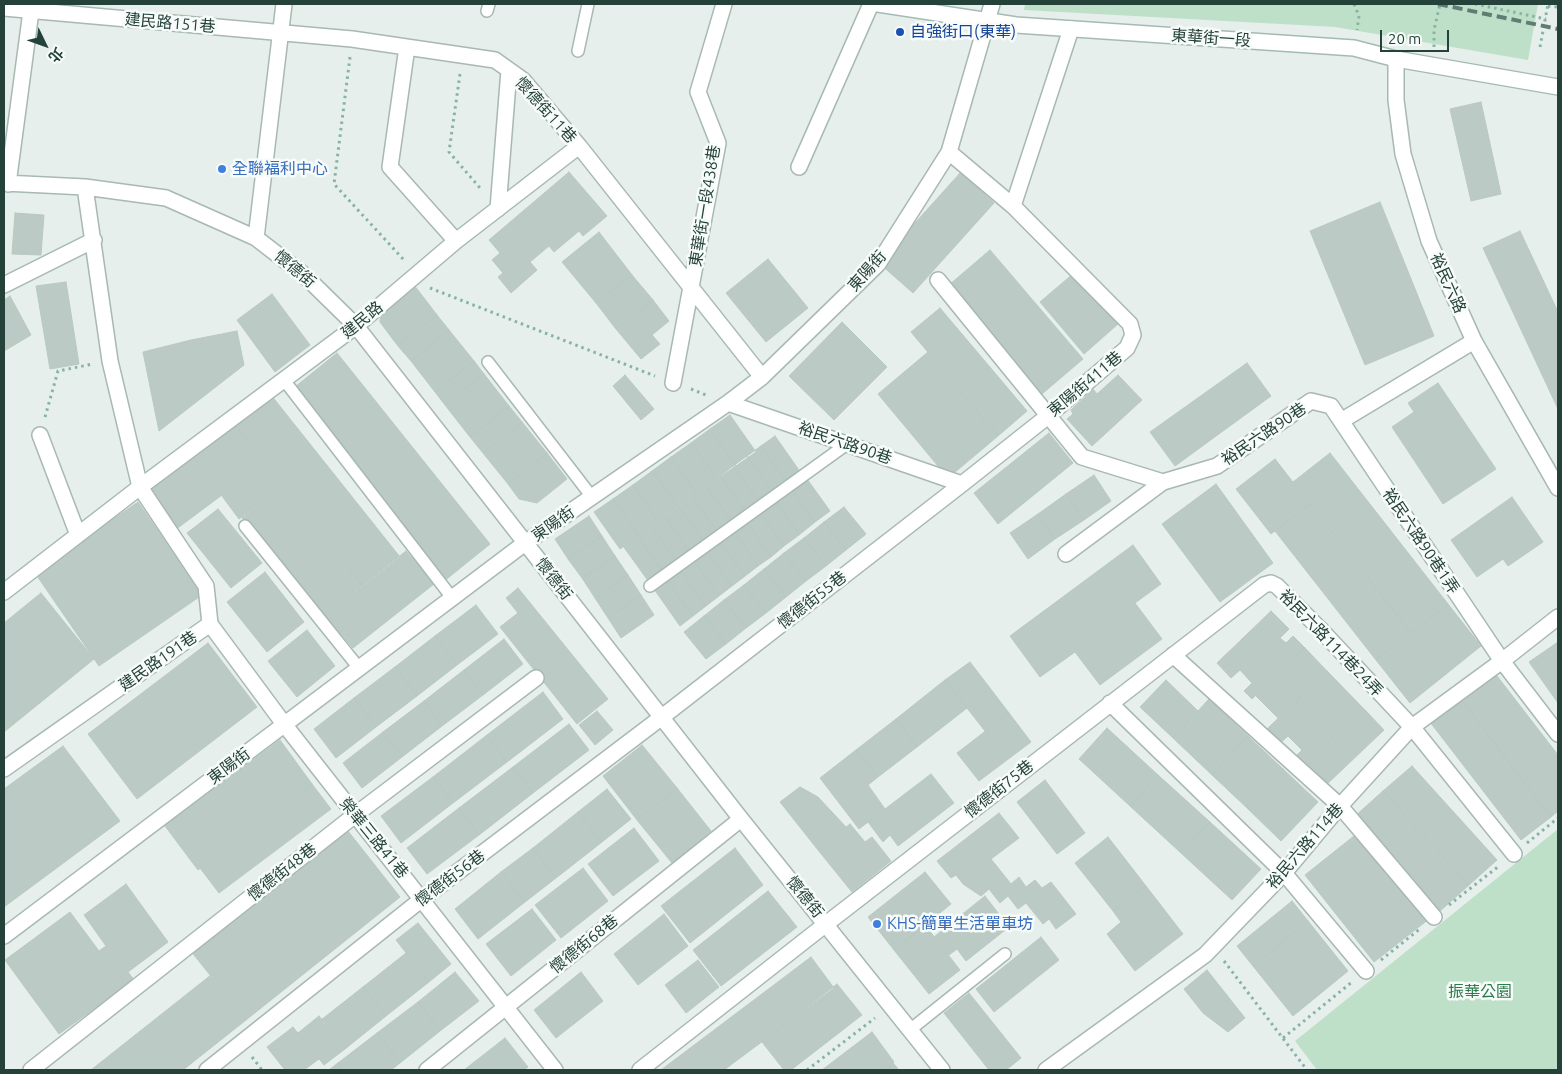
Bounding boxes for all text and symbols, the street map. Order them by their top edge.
street label: 建民路151巷 [124,9,216,37]
north arrow [20,20,70,70]
scale bar [1382,20,1451,52]
place label: 自強街口(東華) [910,22,1016,42]
marker: 自強街口(東華) [894,26,906,38]
street label: 東華街一段 [1170,26,1252,50]
text: 20 m [1388,30,1421,47]
text: 北 [46,44,67,66]
street label: 懷德街11巷 [511,73,581,147]
street label: 東華街一段438巷 [686,144,724,268]
place label: 全聯福利中心 [232,159,328,179]
marker: 全聯福利中心 [216,163,228,175]
street label: 懷德街 [270,246,320,292]
street label: 東陽街 [844,247,890,295]
street label: 裕民六路 [1426,250,1470,316]
street label: 建民路 [337,297,387,343]
street label: 東陽街411巷 [1044,347,1126,421]
street label: 裕民六路90巷 [1218,399,1310,469]
street label: 裕民六路90巷 [796,418,894,468]
street label: 裕民六路90巷1弄 [1379,485,1463,597]
street label: 東陽街 [528,502,578,546]
street label: 懷德街 [532,554,576,604]
street label: 懷德街55巷 [774,567,850,633]
street label: 裕民六路114巷24弄 [1275,586,1387,700]
street label: 建民路191巷 [115,627,201,695]
street label: 東陽街 [204,744,254,788]
street label: 懷德街75巷 [961,756,1037,822]
street label: 榮華三路41巷 [336,794,412,882]
street label: 裕民六路114巷 [1263,799,1347,893]
street label: 懷德街48巷 [244,839,320,905]
street label: 懷德街56巷 [411,846,489,910]
street label: 懷德街 [782,872,828,922]
street label: 懷德街68巷 [546,911,622,977]
place label: KHS-簡單生活單車坊 [887,914,1033,934]
marker: KHS-簡單生活單車坊 [871,918,883,930]
park label: 振華公園 [1448,982,1512,1002]

